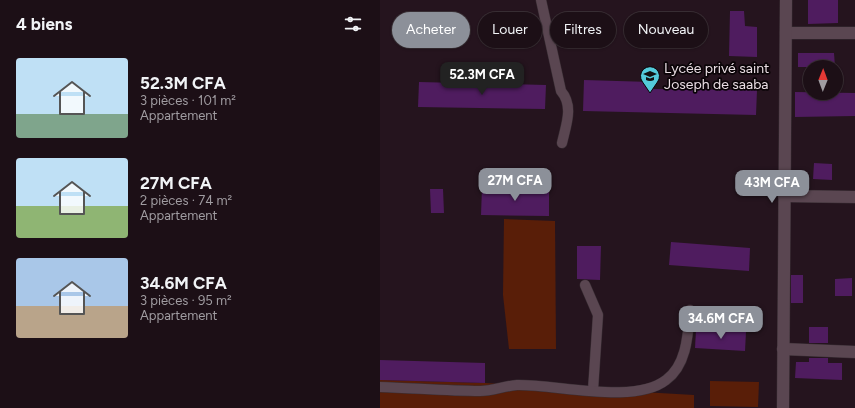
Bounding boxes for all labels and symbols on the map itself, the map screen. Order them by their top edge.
place label: Lycée privé saint Joseph de saaba [664,60,769,93]
north arrow [803,60,843,100]
pin: 52.3M CFA [436,62,528,96]
school or university icon: Lycée privé saint Joseph de saaba [639,65,661,93]
pin: 27M CFA [478,168,552,202]
pin: 43M CFA [735,170,809,204]
pin: 34.6M CFA [675,306,767,340]

